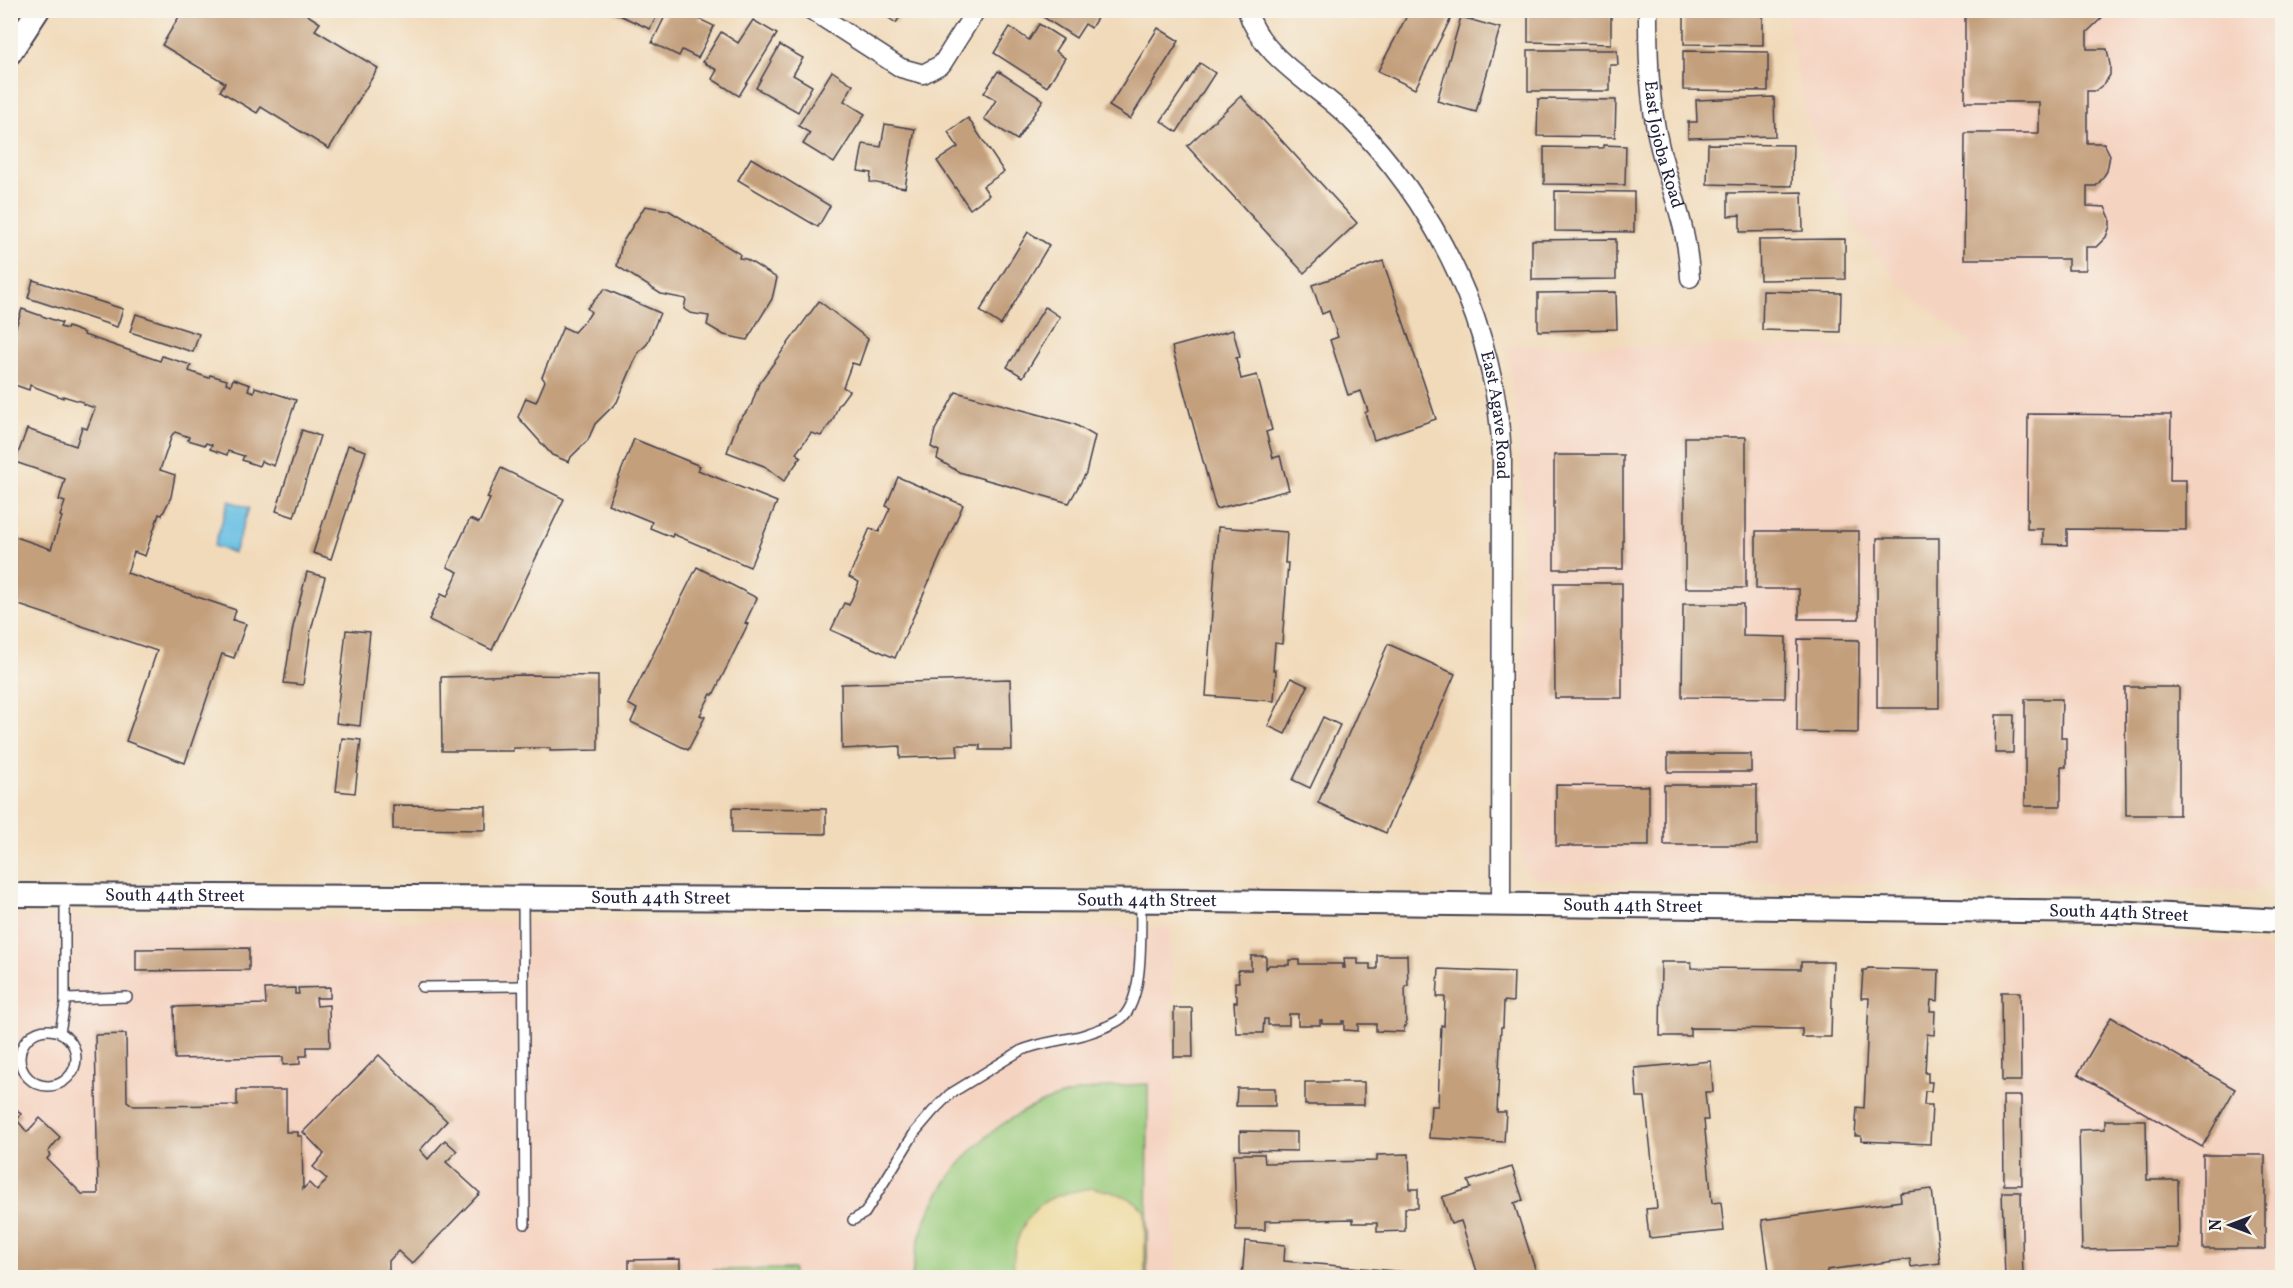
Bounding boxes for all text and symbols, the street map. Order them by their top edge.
street label: East Jojoba Road [1637,80,1690,211]
street label: East Agave Road [1473,348,1515,480]
street label: South 44th Street [105,883,245,909]
street label: South 44th Street [591,885,731,911]
street label: South 44th Street [1077,888,1217,914]
street label: South 44th Street [1563,893,1703,920]
street label: South 44th Street [2049,899,2189,929]
north arrow [2200,1195,2260,1255]
text: N [2206,1219,2228,1231]

